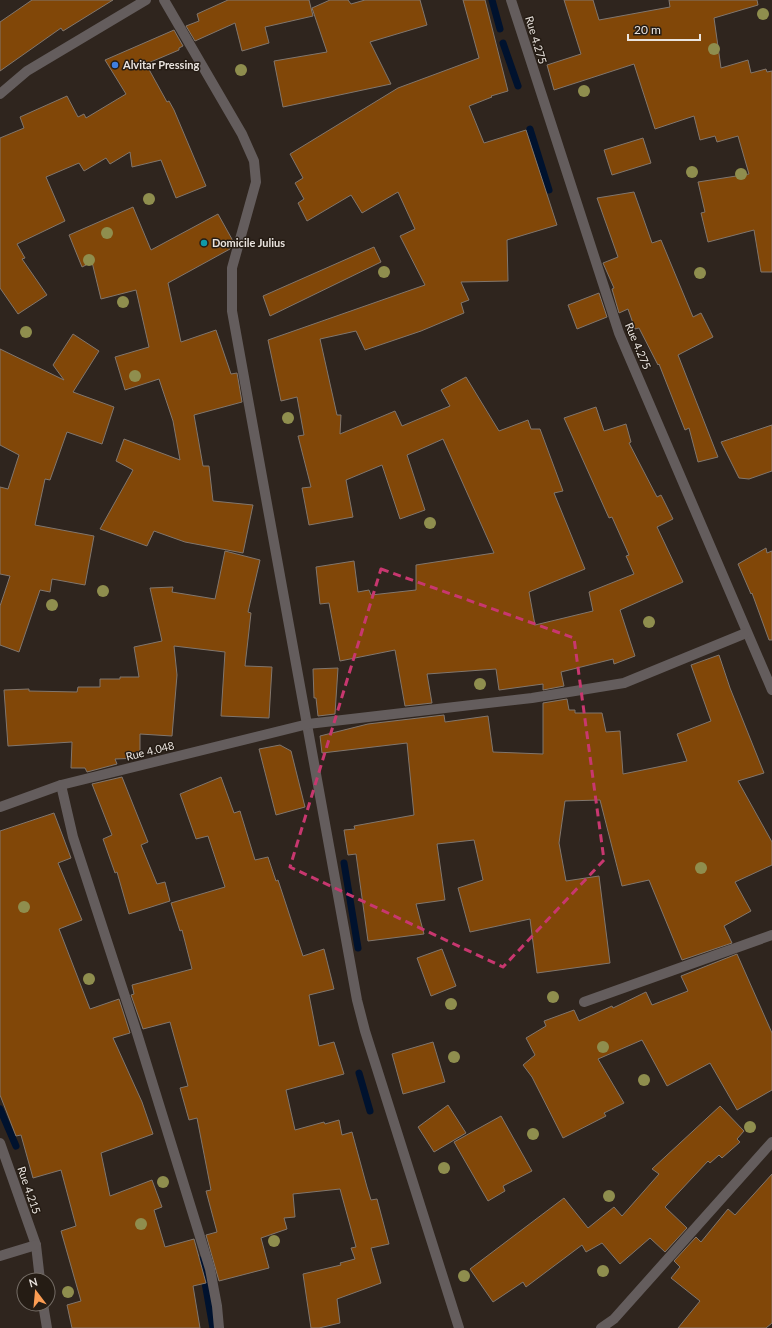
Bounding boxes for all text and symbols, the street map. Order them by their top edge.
street label: Rue 4.275 [523,14,550,65]
scale bar [628,16,700,42]
text: 20 m [634,22,661,37]
place label: Alvitar Pressing [122,58,199,71]
marker: Alvitar Pressing [110,60,120,70]
place label: Domicile Julius [212,236,285,249]
marker: Domicile Julius [199,238,209,248]
street label: Rue 4.275 [623,320,654,371]
street label: Rue 4.048 [124,738,175,763]
street label: Rue 4.215 [15,1164,44,1215]
north arrow [16,1272,56,1312]
text: N [27,1274,39,1289]

